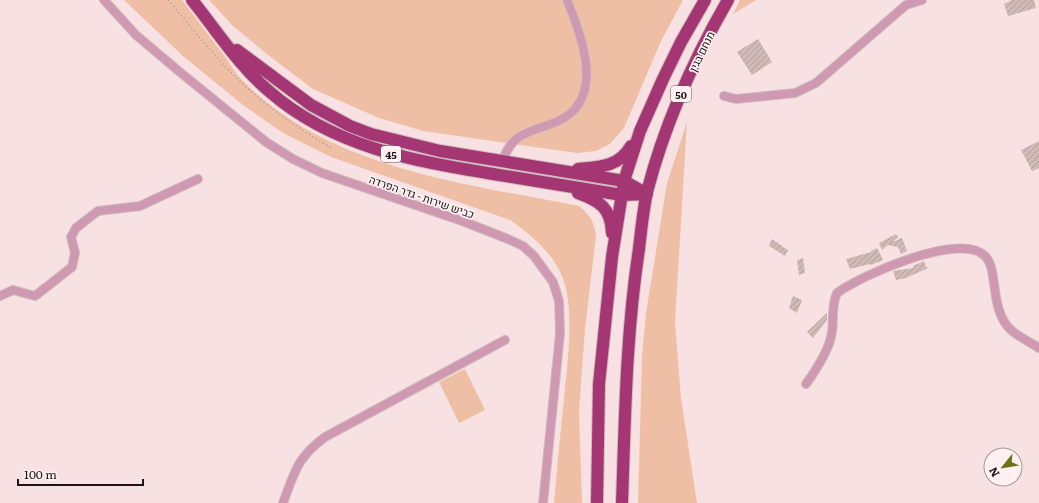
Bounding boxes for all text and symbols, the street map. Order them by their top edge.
street label: מנחם בגין [684,28,718,74]
road number: 50 [671,86,691,102]
road number: 45 [381,146,401,162]
street label: כביש שירות - גדר הפרדה [367,170,477,222]
north arrow [983,447,1023,487]
scale bar [18,461,143,487]
text: 100 m [24,465,57,483]
text: N [984,465,1003,480]

